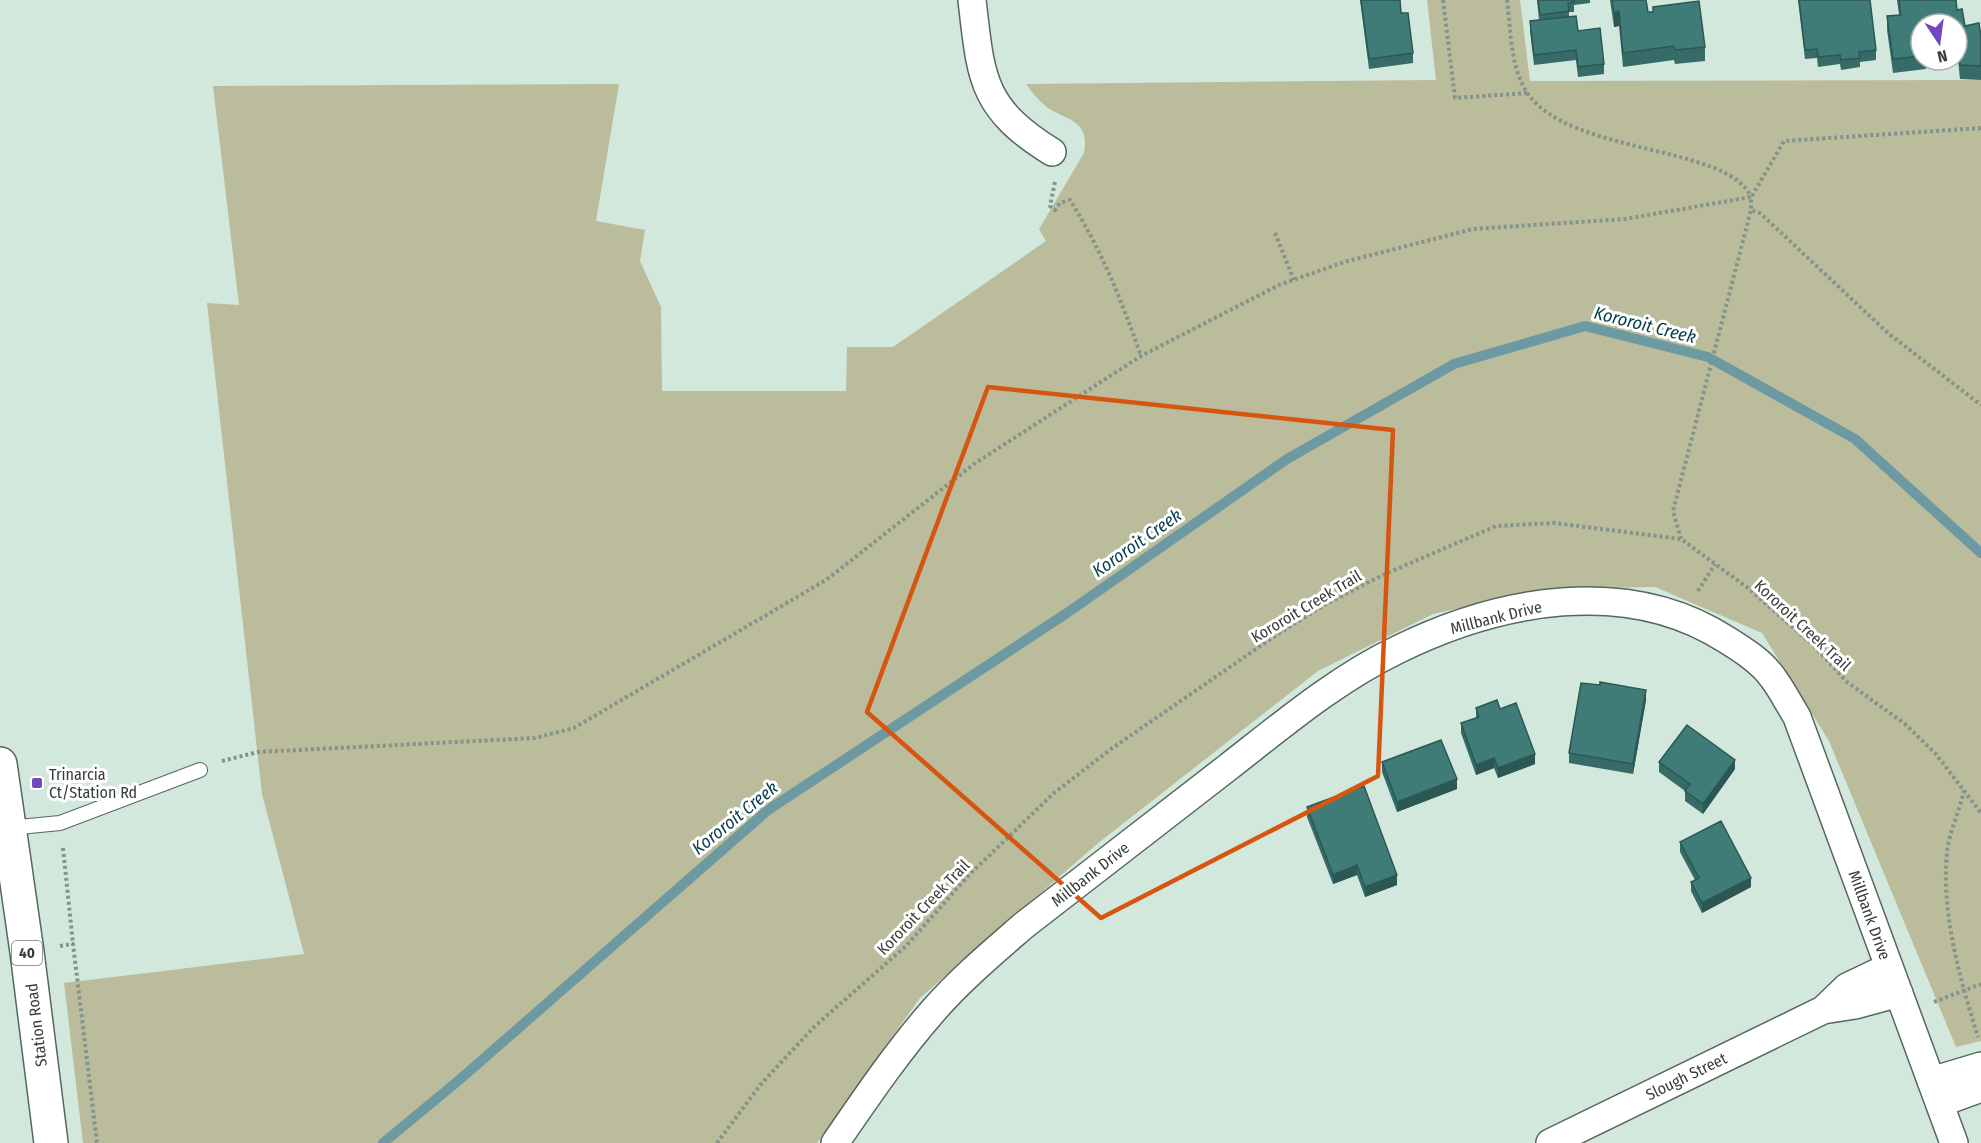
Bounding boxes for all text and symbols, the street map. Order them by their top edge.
north arrow [1909,12,1969,72]
text: N [1935,46,1949,66]
water label: Kororoit Creek [1592,302,1698,348]
water label: Kororoit Creek [1088,504,1186,582]
street label: Kororoit Creek Trail [1248,566,1365,647]
street label: Kororoit Creek Trail [1750,576,1855,675]
street label: Millbank Drive [1448,597,1544,638]
place label: Trinarcia Ct/Station Rd [49,765,137,802]
marker: Trinarcia Ct/Station Rd [30,776,44,790]
water label: Kororoit Creek [688,777,782,859]
street label: Millbank Drive [1048,838,1133,911]
street label: Kororoit Creek Trail [873,856,974,959]
street label: Millbank Drive [1845,868,1894,962]
road number: 40 [12,941,42,965]
street label: Station Road [22,982,51,1068]
street label: Slough Street [1643,1048,1731,1104]

